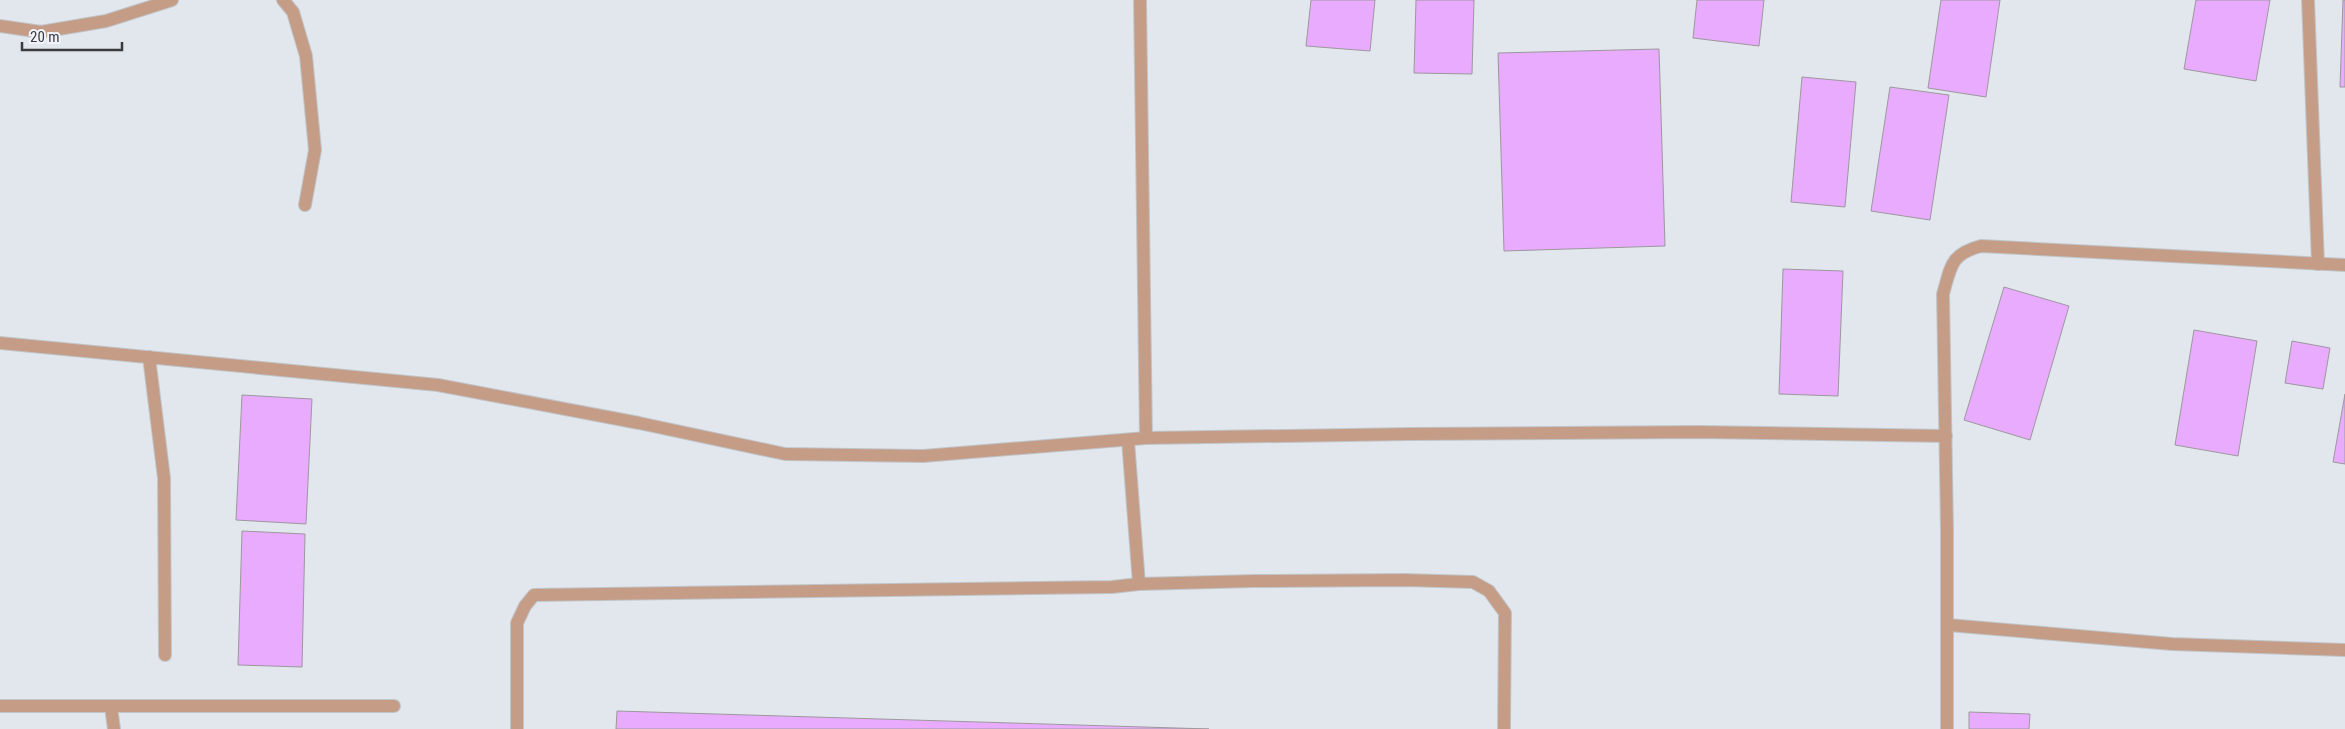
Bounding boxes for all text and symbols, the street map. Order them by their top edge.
scale bar [22,20,122,52]
text: 20 m [30,28,60,46]

